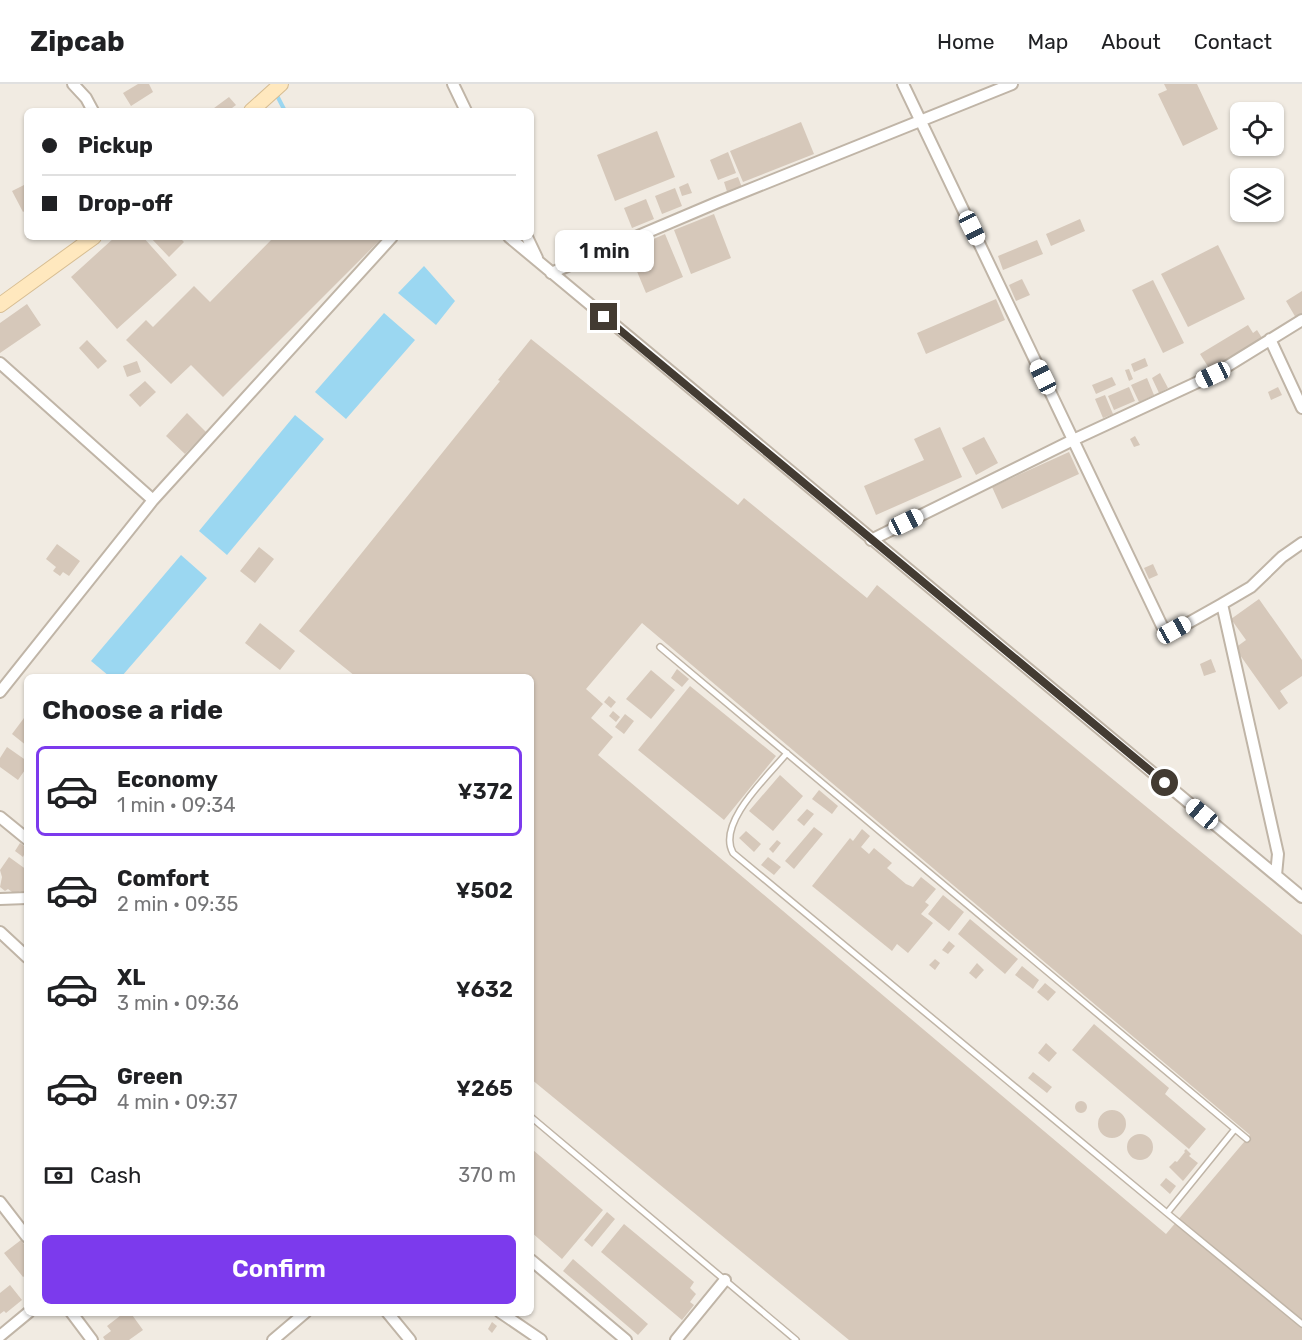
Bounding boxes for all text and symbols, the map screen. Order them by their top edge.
text: Zipcab [30,25,125,58]
text: Home [937,29,994,54]
text: Map [1027,29,1068,54]
text: About [1101,29,1161,54]
text: Contact [1194,29,1272,54]
map controls [1230,102,1284,222]
button: locate [1230,102,1284,156]
text: Pickup [78,132,153,159]
button: layers [1230,168,1284,222]
text: Drop-off [78,190,173,217]
car [956,208,988,248]
callout: 1 min [554,230,654,272]
text: 1 min [579,239,630,263]
route end [590,303,617,330]
car [1027,357,1059,397]
car [1193,359,1233,391]
car [886,506,926,538]
car [1154,613,1194,647]
text: Choose a ride [42,694,223,726]
icon: car [45,764,99,818]
text: Economy [117,766,218,793]
route start [1151,769,1178,796]
text: ¥372 [458,778,513,805]
text: 1 min · 09:34 [117,793,236,817]
car [1182,796,1222,832]
icon: car [45,863,99,917]
text: Comfort [117,865,209,892]
text: ¥502 [456,877,513,904]
text: 2 min · 09:35 [117,892,238,916]
icon: car [45,962,99,1016]
text: XL [117,964,145,991]
text: ¥632 [456,976,513,1003]
text: 3 min · 09:36 [117,991,239,1015]
icon: car [45,1061,99,1115]
text: Green [117,1063,183,1090]
text: ¥265 [456,1075,513,1102]
text: 4 min · 09:37 [117,1090,237,1114]
icon: cash [42,1159,75,1192]
text: Cash [90,1162,141,1189]
text: 370 m [458,1163,516,1187]
button: Confirm [42,1235,516,1304]

